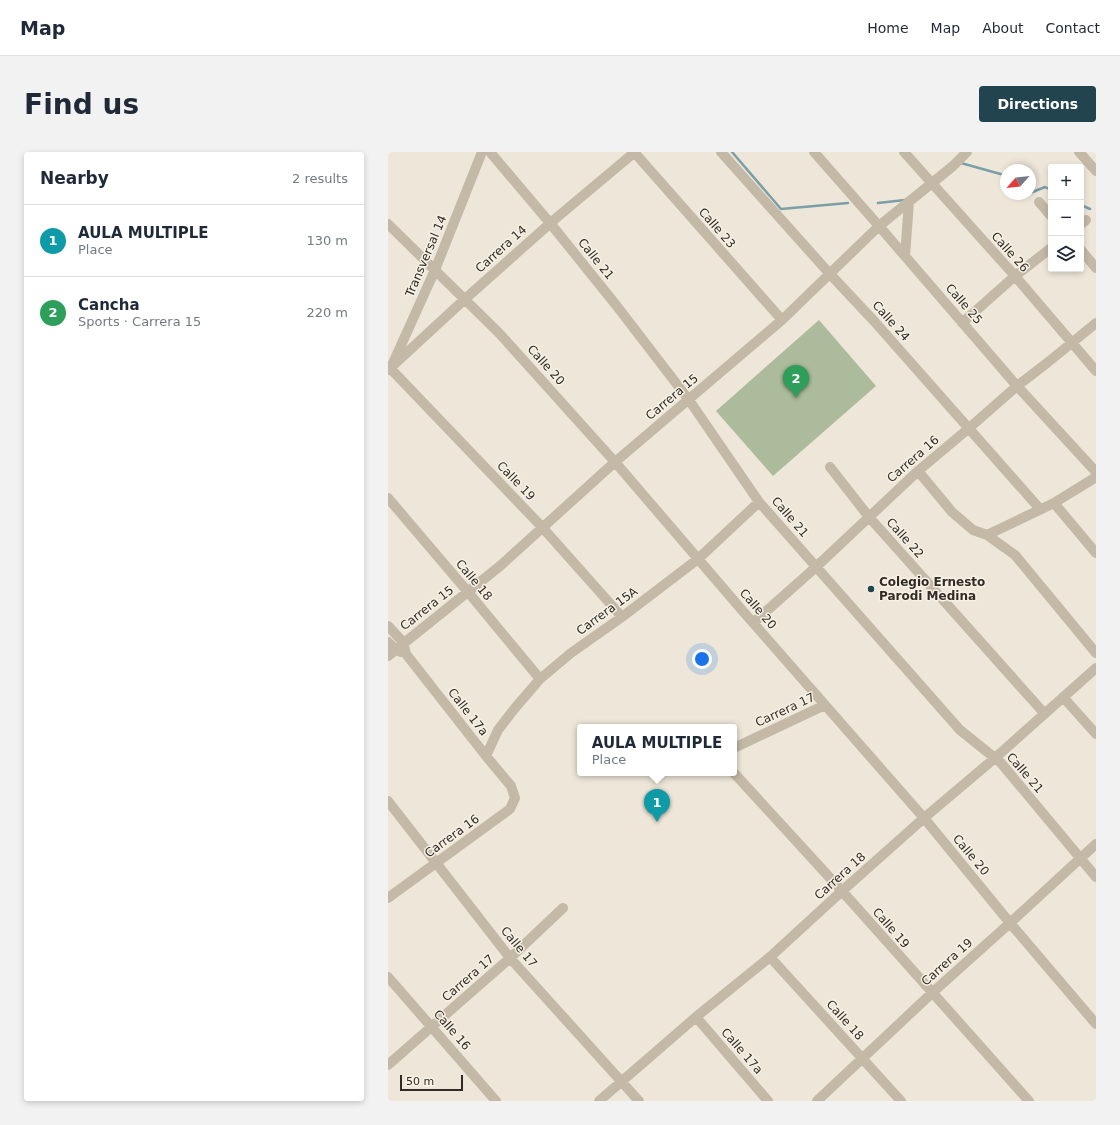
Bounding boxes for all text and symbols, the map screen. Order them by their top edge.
text: Map [20,17,65,39]
text: Home [867,20,909,36]
text: Map [931,20,960,36]
text: About [982,20,1024,36]
text: Contact [1046,20,1100,36]
button: Directions [979,86,1096,122]
text: Find us [24,88,139,121]
north arrow [1000,164,1036,200]
map controls [1048,164,1084,272]
button: + [1048,164,1084,200]
text: Nearby [40,168,109,188]
text: 2 results [292,171,348,186]
button: − [1048,200,1084,236]
street label: Calle 23 [696,205,738,251]
street label: Transversal 14 [402,213,449,300]
street label: Carrera 14 [473,222,529,276]
text: AULA MULTIPLE [78,224,209,242]
street label: Calle 26 [988,229,1032,275]
text: 1 [48,233,58,248]
text: 130 m [306,233,348,248]
street label: Calle 21 [575,236,617,282]
button: layers [1048,236,1084,272]
text: Place [78,242,113,257]
street label: Calle 25 [943,281,985,327]
text: Cancha [78,296,140,314]
street label: Calle 24 [869,298,913,344]
text: 2 [48,305,58,320]
text: 220 m [306,305,348,320]
text: Sports · Carrera 15 [78,314,201,329]
street label: Calle 20 [524,342,568,388]
pin: 2 [783,365,809,398]
street label: Carrera 15 [643,371,701,423]
street label: Carrera 16 [884,433,942,485]
street label: Calle 19 [494,459,538,503]
street label: Calle 21 [769,494,811,540]
street label: Calle 22 [883,515,927,561]
street label: Calle 18 [453,557,495,603]
place label: Colegio Ernesto Parodi Medina [879,575,985,603]
street label: Carrera 15 [398,583,456,633]
street label: Carrera 15A [574,584,641,638]
marker: Colegio Ernesto Parodi Medina [866,584,876,594]
street label: Calle 20 [737,586,779,632]
your location [692,649,712,669]
street label: Calle 17a [445,686,491,738]
street label: Carrera 17 [753,690,817,730]
popup [577,724,737,776]
text: AULA MULTIPLE [592,734,722,752]
street label: Calle 21 [1004,750,1046,796]
text: Place [592,752,626,767]
pin: 1 [644,789,670,822]
street label: Carrera 16 [422,812,482,860]
street label: Calle 20 [950,832,992,878]
street label: Carrera 18 [812,849,868,903]
street label: Calle 19 [870,905,912,951]
street label: Calle 17 [498,924,540,970]
street label: Carrera 19 [919,935,975,989]
street label: Carrera 17 [439,952,497,1004]
street label: Calle 18 [823,997,867,1043]
street label: Calle 16 [431,1007,473,1053]
street label: Calle 17a [718,1025,766,1077]
scale bar [400,1073,463,1092]
text: 50 m [406,1075,434,1088]

